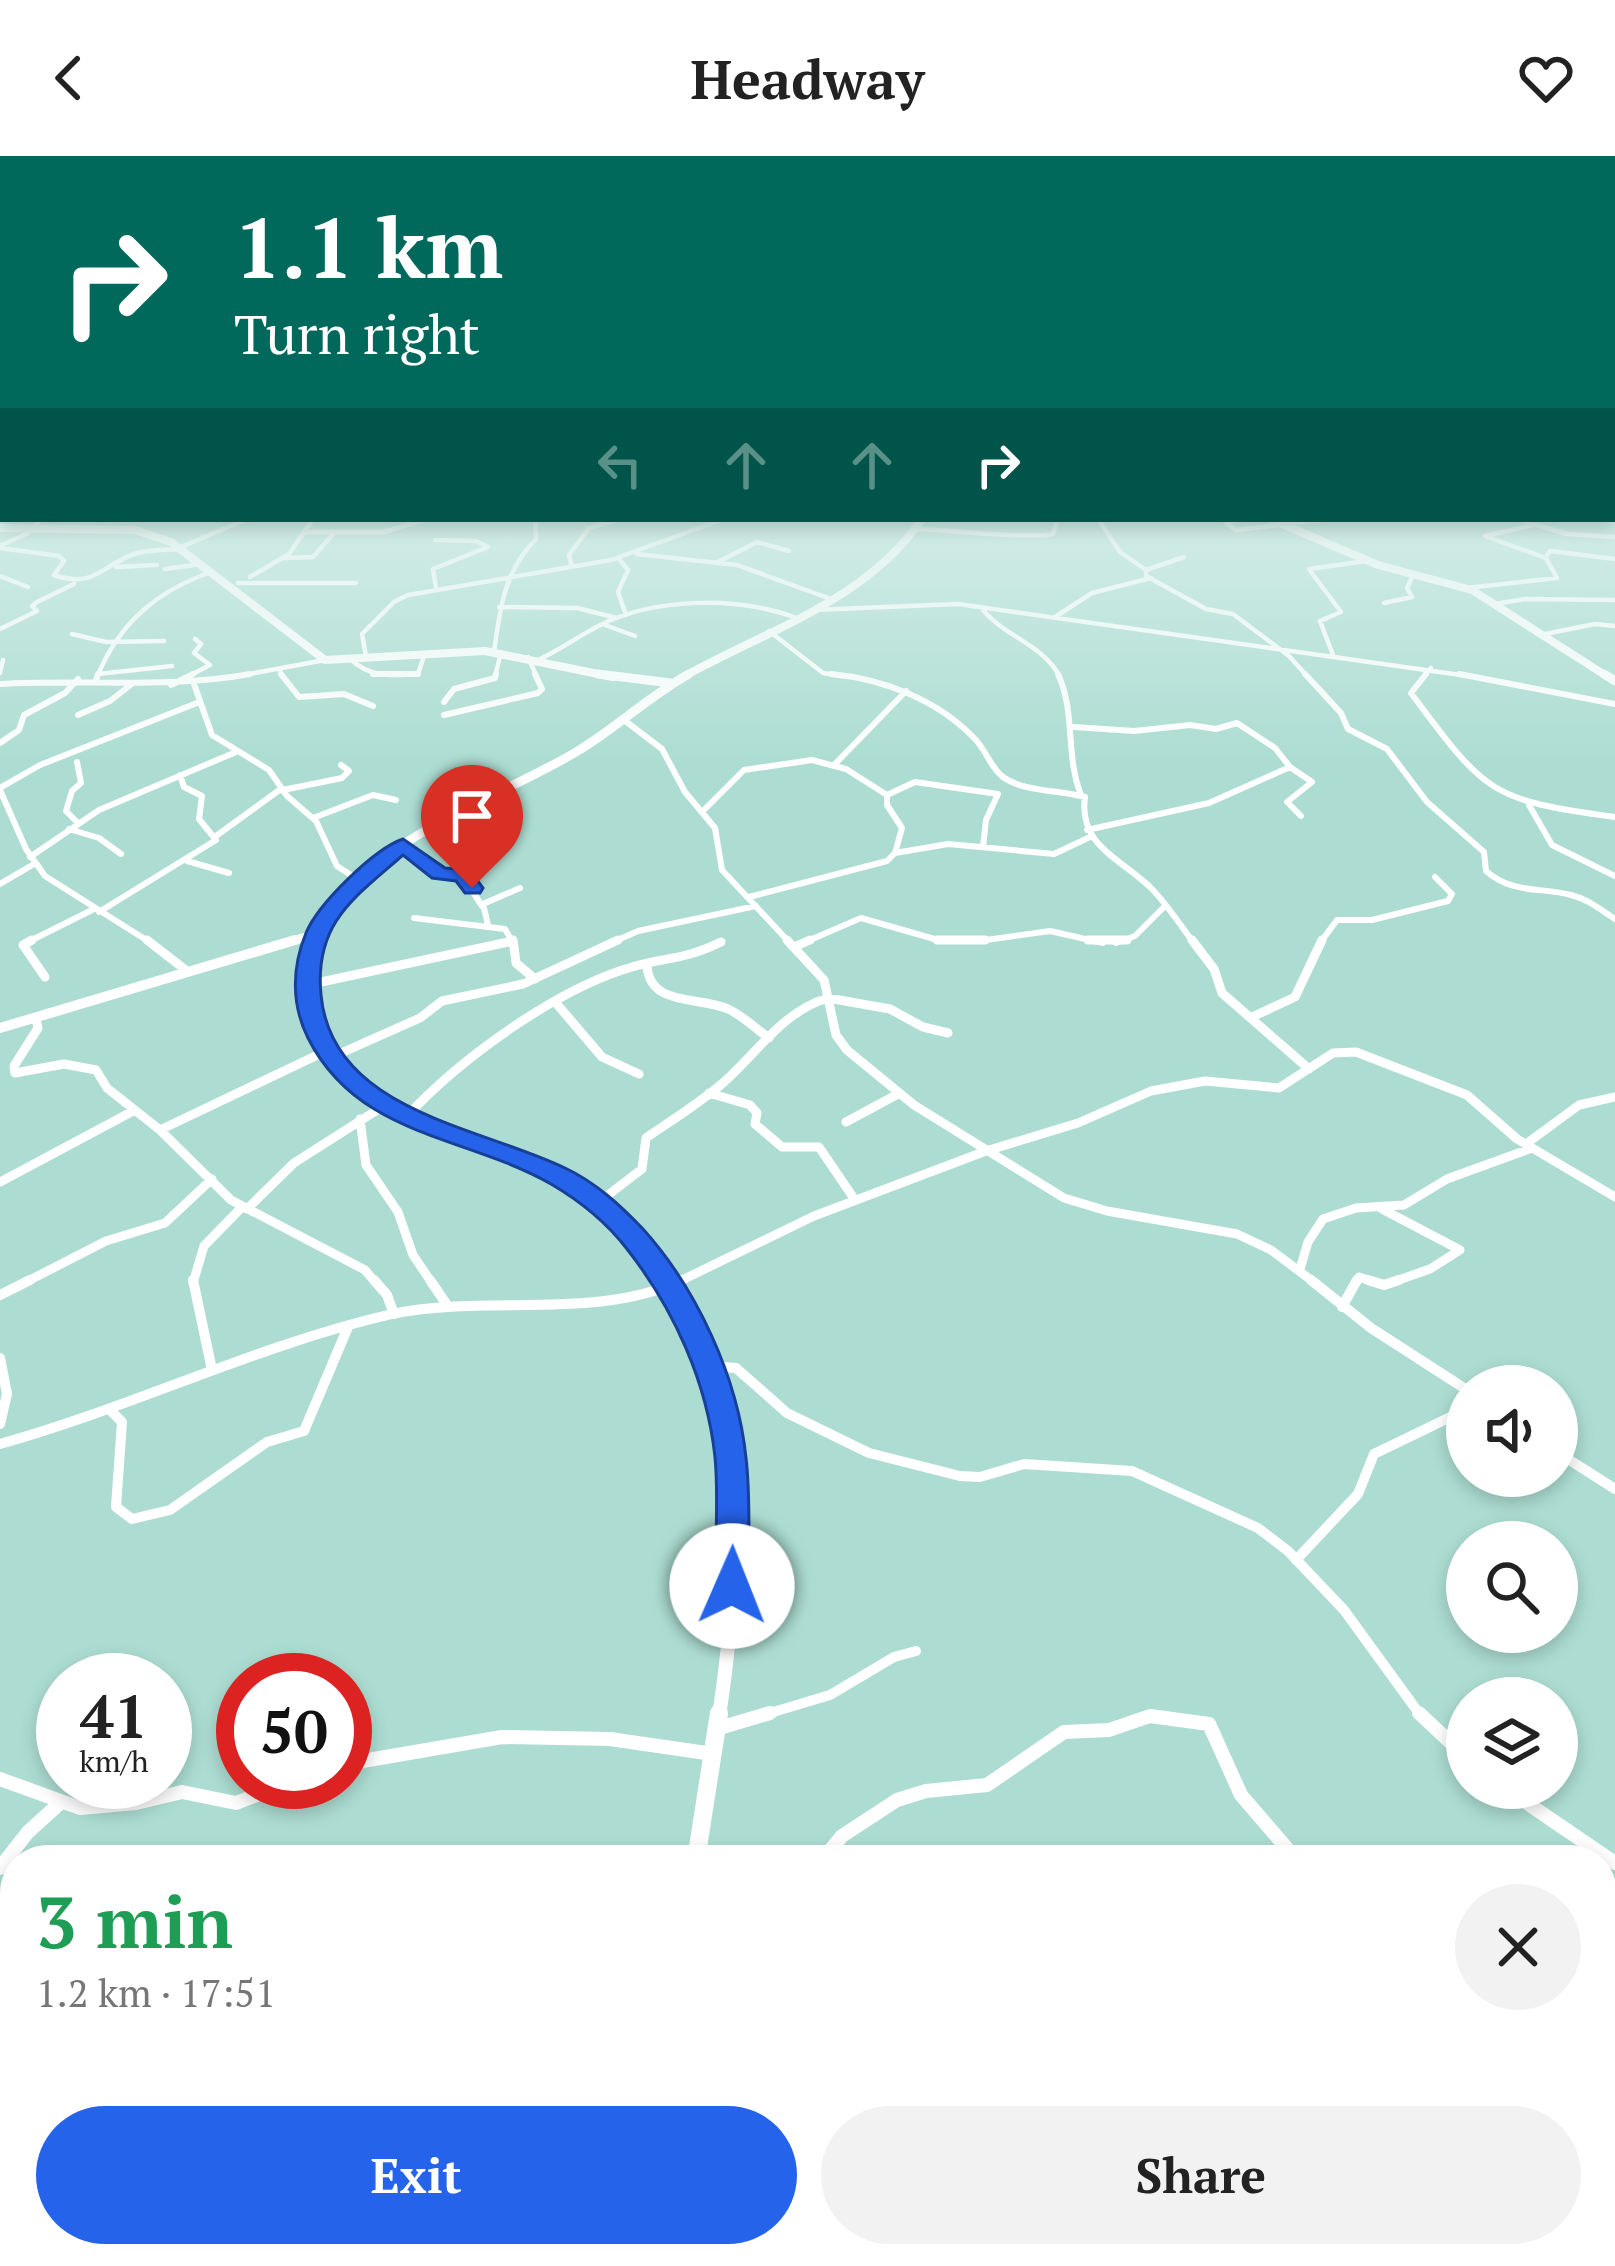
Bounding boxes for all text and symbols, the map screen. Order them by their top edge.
text: Headway [691,43,924,114]
icon: back [36,45,102,111]
icon: heart [1513,45,1579,111]
text: 1.1 km [234,191,503,302]
icon: right [36,204,192,360]
text: Turn right [234,298,480,369]
icon: left [587,432,653,498]
icon: ahead [713,432,779,498]
icon: ahead [839,432,905,498]
icon: right [965,432,1031,498]
pin [421,765,523,888]
icon: arrive [439,783,505,849]
map controls [1446,1365,1578,1809]
button: sound [1446,1365,1578,1497]
button: search [1446,1521,1578,1653]
position arrow [669,1523,795,1649]
speed limit sign: 50 [216,1653,372,1809]
text: 41 [80,1676,148,1755]
button: layers [1446,1677,1578,1809]
text: km/h [79,1741,149,1781]
text: 3 min [36,1873,233,1969]
button: close [1455,1884,1581,2010]
text: 1.2 km · 17:51 [36,1966,276,2018]
button: Exit [36,2106,797,2244]
button: Share [821,2106,1581,2244]

